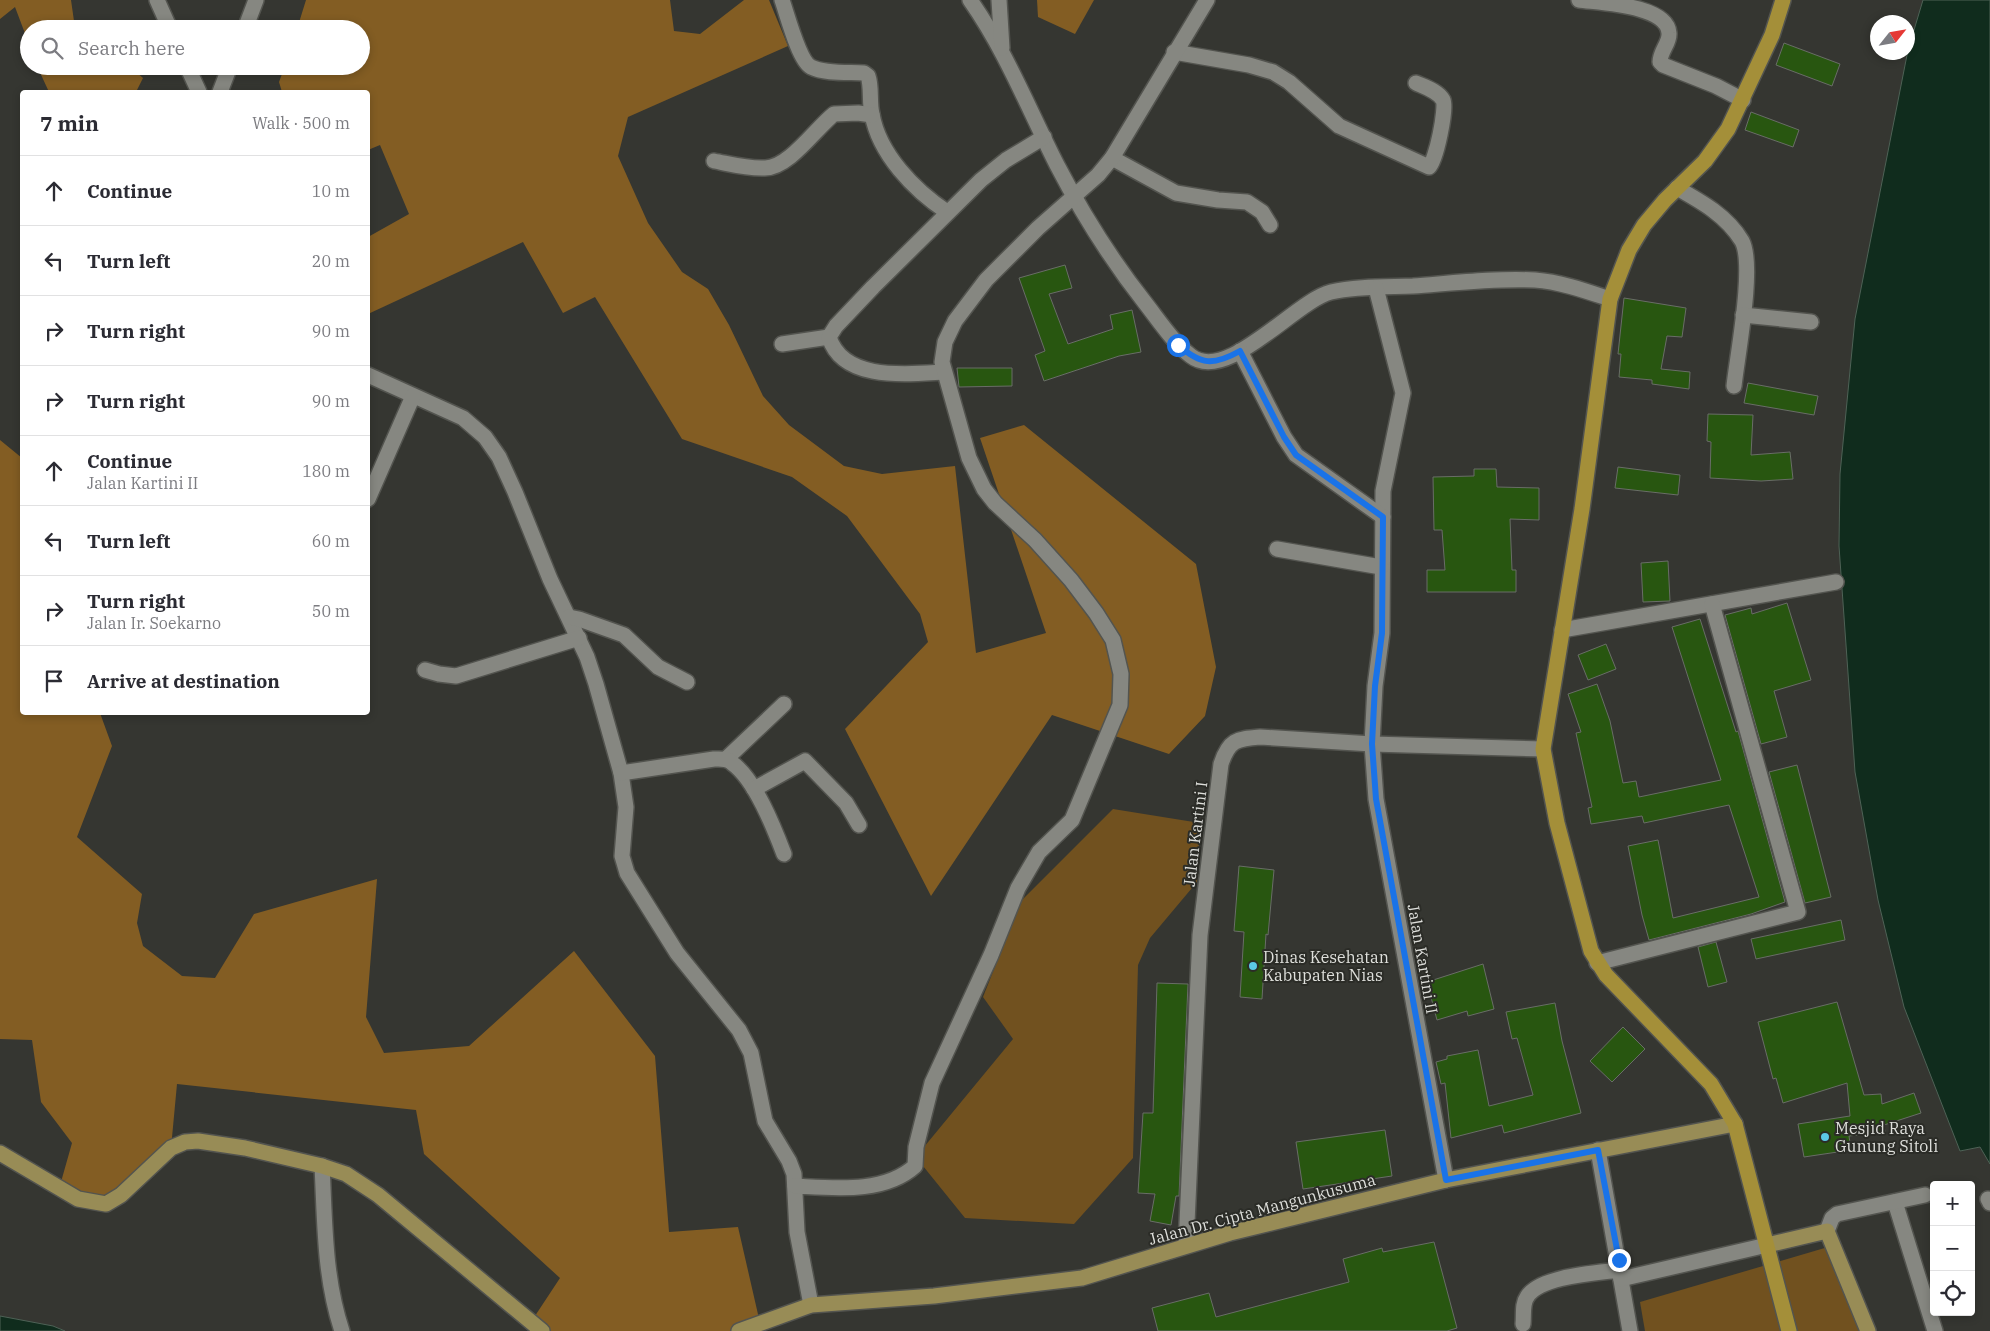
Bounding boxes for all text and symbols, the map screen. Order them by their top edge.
north arrow [1870,15,1915,60]
search box [20,20,370,75]
icon: search [38,34,66,62]
text: Search here [78,36,185,60]
text: 7 min [40,109,99,137]
text: Walk · 500 m [252,113,350,133]
icon: ahead [40,177,68,205]
text: Continue [87,179,172,203]
text: 10 m [312,181,350,201]
icon: left [40,247,68,275]
text: Turn left [87,249,170,273]
text: 20 m [312,251,350,271]
icon: right [40,317,68,345]
text: Turn right [87,319,185,343]
text: 90 m [312,321,350,341]
route start [1167,334,1190,357]
icon: right [40,387,68,415]
text: Turn right [87,389,185,413]
text: 90 m [312,391,350,411]
text: Continue [87,449,172,473]
icon: ahead [40,457,68,485]
text: 180 m [302,461,350,481]
text: Jalan Kartini II [87,473,198,493]
icon: left [40,527,68,555]
text: Turn left [87,529,170,553]
text: 60 m [312,531,350,551]
text: Turn right [87,589,185,613]
icon: right [40,597,68,625]
text: 50 m [312,601,350,621]
text: Jalan Ir. Soekarno [87,613,221,633]
icon: arrive [40,667,68,695]
text: Arrive at destination [87,669,280,693]
street label: Jalan Kartini I [1179,780,1211,888]
street label: Jalan Kartini II [1403,902,1443,1016]
place label: Dinas Kesehatan Kabupaten Nias [1263,947,1389,985]
marker: Dinas Kesehatan Kabupaten Nias [1247,960,1259,972]
place label: Mesjid Raya Gunung Sitoli [1835,1118,1938,1156]
marker: Mesjid Raya Gunung Sitoli [1819,1131,1831,1143]
street label: Jalan Dr. Cipta Mangunkusuma [1146,1169,1378,1249]
map controls [1930,1181,1975,1316]
button: + [1930,1181,1975,1226]
button: − [1930,1226,1975,1271]
route end [1608,1249,1631,1272]
button: locate [1930,1271,1975,1316]

